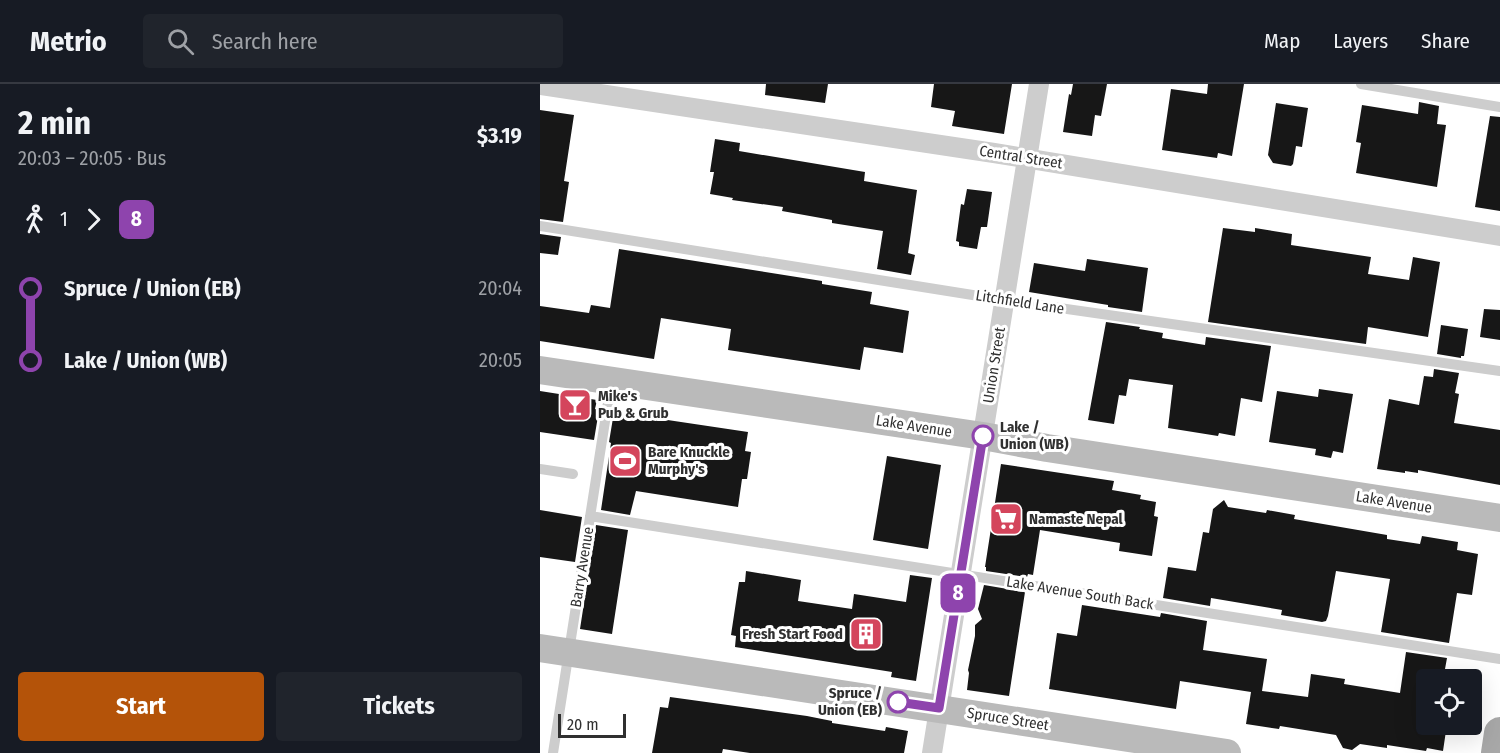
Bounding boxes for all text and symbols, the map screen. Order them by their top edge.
search box [143,14,563,68]
text: Metrio [30,25,107,58]
icon: search [164,25,197,58]
text: Search here [212,28,318,55]
text: Map [1264,28,1300,54]
text: Layers [1333,28,1388,54]
text: Share [1421,28,1470,54]
text: 2 min [18,103,91,143]
text: $3.19 [477,122,522,149]
street label: Central Street [978,142,1064,172]
text: 20:03 – 20:05 · Bus [18,146,166,170]
icon: walk [18,203,51,236]
icon: forward [77,203,110,236]
text: 8 [131,206,142,232]
text: 1 [60,207,68,231]
text: Spruce / Union (EB) [64,275,241,302]
text: 20:04 [478,276,522,300]
street label: Litchfield Lane [974,286,1066,318]
street label: Union Street [979,326,1009,404]
text: Lake / Union (WB) [64,347,227,374]
text: 20:05 [479,348,522,372]
bar icon: Mike's Pub & Grub [557,387,593,423]
place label: Mike's Pub & Grub [598,387,669,422]
street label: Lake Avenue [875,411,953,441]
place label: Lake / Union (WB) [1000,418,1069,453]
marker: Lake / Union (WB) [972,425,994,447]
sports icon: Bare Knuckle Murphy's [607,443,643,479]
place label: Bare Knuckle Murphy's [648,443,730,478]
street label: Lake Avenue [1355,487,1433,517]
supermarket icon: Namaste Nepal [988,501,1024,537]
place label: Namaste Nepal [1029,510,1123,528]
street label: Barry Avenue [567,525,597,609]
street label: Lake Avenue South Back [1005,572,1155,614]
line badge: 8 [938,574,978,612]
text: 8 [952,580,964,606]
building icon: Fresh Start Food [848,616,884,652]
place label: Fresh Start Food [742,625,843,643]
map controls [1416,669,1482,735]
button: locate [1416,669,1482,735]
button: Start [18,672,264,741]
button: Tickets [276,672,522,741]
place label: Spruce / Union (EB) [818,684,882,719]
marker: Spruce / Union (EB) [887,691,909,713]
street label: Spruce Street [966,704,1050,734]
scale bar [558,711,626,738]
text: 20 m [567,715,598,734]

